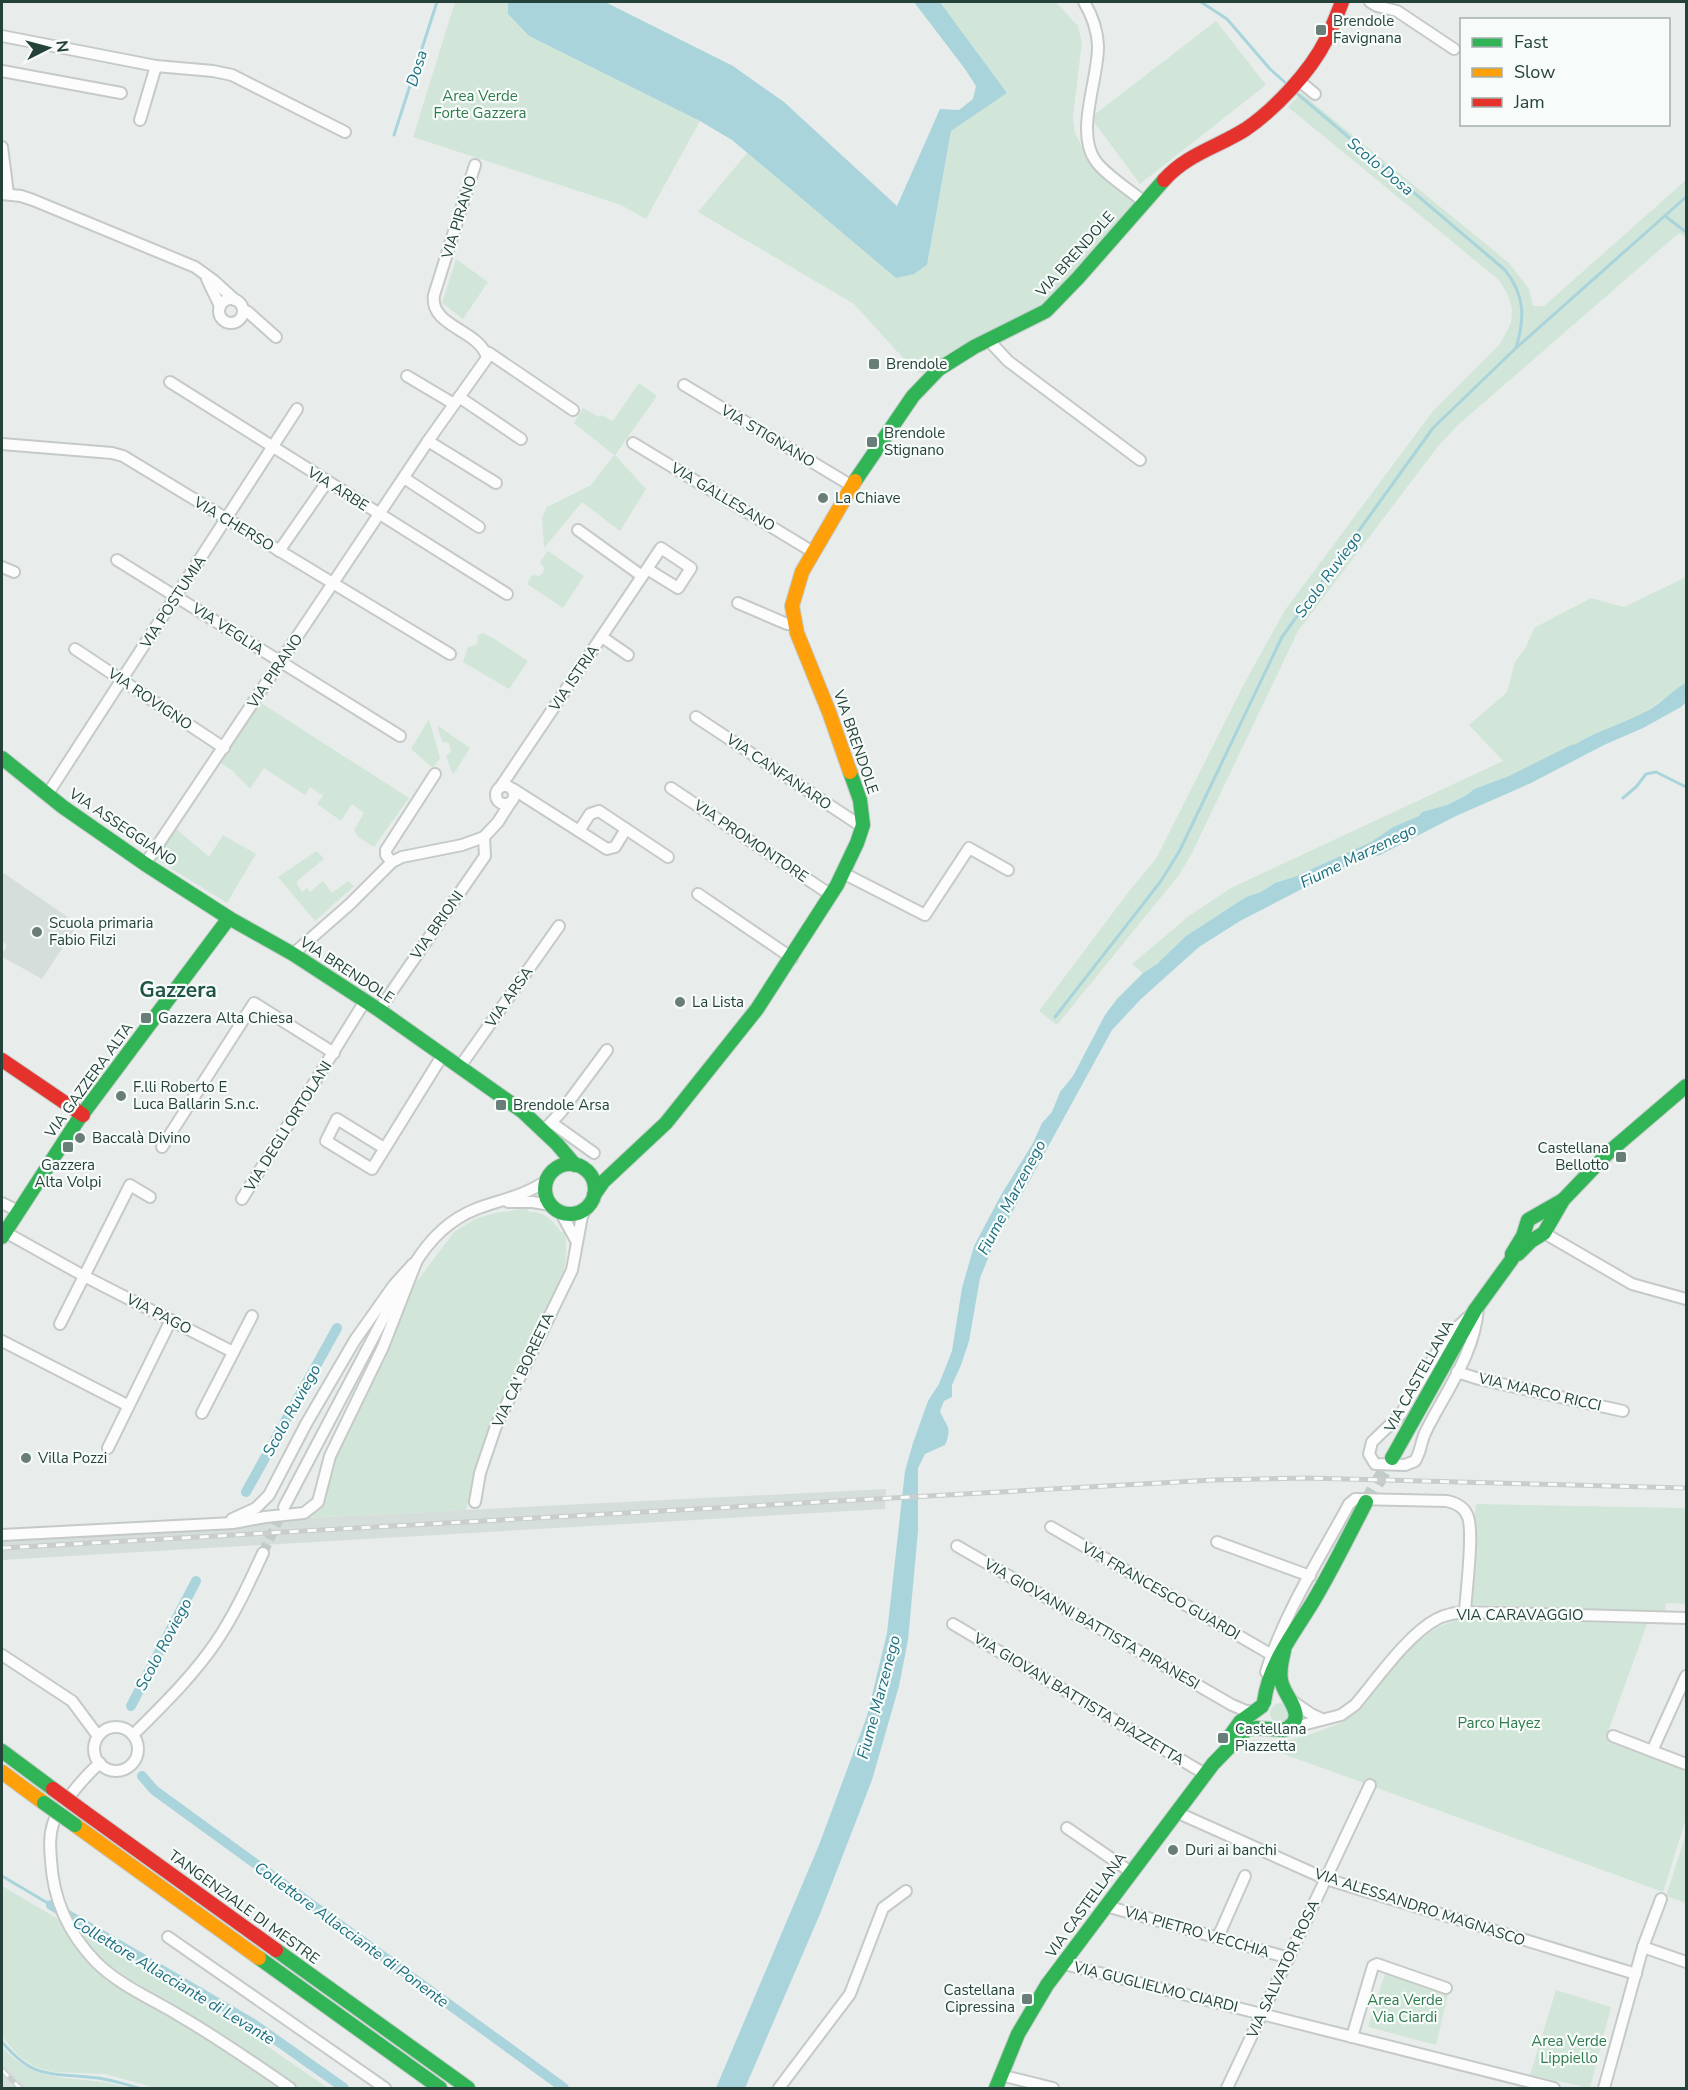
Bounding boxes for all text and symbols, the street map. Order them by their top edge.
place label: Brendole Favignana [1333,11,1402,48]
north arrow [18,18,78,78]
legend [1460,18,1670,126]
marker: Brendole Favignana [1314,23,1328,37]
text: Fast [1514,30,1549,54]
text: N [50,39,73,54]
water label: Dosa [401,47,433,89]
text: Slow [1514,60,1555,84]
park label: Area Verde Forte Gazzera [434,86,526,123]
text: Jam [1513,90,1545,114]
water label: Scolo Dosa [1342,132,1418,201]
street label: VIA PIRANO [437,173,481,262]
street label: VIA BRENDOLE [1031,207,1119,302]
place label: Brendole [886,354,947,374]
marker: Brendole [867,357,881,371]
street label: VIA STIGNANO [716,400,819,472]
place label: Brendole Stignano [884,423,945,460]
marker: Brendole Stignano [865,435,879,449]
street label: VIA GALLESANO [666,457,779,536]
street label: VIA ARBE [303,462,372,516]
place label: La Chiave [835,488,901,508]
marker: La Chiave [816,491,830,505]
street label: VIA CHERSO [189,492,278,556]
water label: Scolo Ruviego [1290,527,1368,622]
street label: VIA POSTUMIA [135,552,210,653]
street label: VIA VEGLIA [187,598,268,660]
street label: VIA PIRANO [242,630,307,713]
street label: VIA ISTRIA [544,641,603,716]
street label: VIA ROVIGNO [103,663,196,735]
street label: VIA BRENDOLE [829,686,883,797]
street label: VIA CANFANARO [722,729,835,815]
street label: VIA ASSEGGIANO [64,783,181,871]
street label: VIA PROMONTORE [689,795,812,887]
water label: Fiume Marzenego [1296,818,1421,894]
street label: VIA BRIONI [405,887,468,964]
place label: Scuola primaria Fabio Filzi [49,913,153,950]
marker: Scuola primaria Fabio Filzi [30,925,44,939]
street label: VIA BRENDOLE [295,932,398,1008]
street label: VIA ARSA [480,963,537,1032]
district label: Gazzera [139,976,217,1004]
place label: La Lista [692,992,744,1012]
marker: La Lista [673,995,687,1009]
place label: Gazzera Alta Chiesa [158,1008,293,1028]
marker: Gazzera Alta Chiesa [139,1011,153,1025]
street label: VIA GAZZERA ALTA [40,1018,138,1142]
street label: VIA DEGLI ORTOLANI [239,1057,336,1196]
place label: F.lli Roberto E Luca Ballarin S.n.c. [133,1077,259,1114]
marker: F.lli Roberto E Luca Ballarin S.n.c. [114,1089,128,1103]
place label: Brendole Arsa [513,1095,610,1115]
marker: Brendole Arsa [494,1098,508,1112]
place label: Baccalà Divino [92,1128,191,1148]
marker: Baccalà Divino [73,1131,87,1145]
water label: Fiume Marzenego [972,1136,1052,1259]
place label: Castellana Bellotto [1538,1138,1609,1175]
marker: Gazzera Alta Volpi [61,1140,75,1154]
marker: Castellana Bellotto [1614,1150,1628,1164]
place label: Gazzera Alta Volpi [35,1155,101,1192]
street label: VIA PAGO [122,1289,195,1339]
street label: VIA CA' BOREETA [487,1309,558,1432]
street label: VIA CASTELLANA [1379,1316,1458,1437]
water label: Scolo Ruviego [258,1360,326,1460]
street label: VIA MARCO RICCI [1476,1368,1603,1416]
place label: Villa Pozzi [37,1448,107,1468]
marker: Villa Pozzi [19,1451,33,1465]
street label: VIA FRANCESCO GUARDI [1077,1537,1244,1645]
street label: VIA GIOVANNI BATTISTA PIRANESI [980,1553,1203,1694]
water label: Scolo Roviego [130,1594,198,1695]
street label: VIA CARAVAGGIO [1455,1605,1584,1625]
street label: VIA GIOVAN BATTISTA PIAZZETTA [969,1628,1188,1770]
water label: Fiume Marzenego [852,1633,906,1762]
park label: Parco Hayez [1457,1713,1541,1733]
place label: Castellana Piazzetta [1235,1719,1306,1756]
marker: Castellana Piazzetta [1216,1731,1230,1745]
place label: Duri ai banchi [1185,1840,1277,1860]
marker: Duri ai banchi [1166,1843,1180,1857]
street label: TANGENZIALE DI MESTRE [164,1845,324,1969]
street label: VIA CASTELLANA [1040,1848,1131,1962]
water label: Collettore Allacciante di Ponente [250,1857,453,2013]
street label: VIA ALESSANDRO MAGNASCO [1311,1863,1528,1951]
street label: VIA SALVATOR ROSA [1242,1897,1324,2042]
street label: VIA PIETRO VECCHIA [1121,1901,1272,1962]
water label: Collettore Allacciante di Levante [68,1912,279,2050]
street label: VIA GUGLIELMO CIARDI [1071,1957,1240,2017]
place label: Castellana Cipressina [944,1980,1015,2017]
park label: Area Verde Via Ciardi [1367,1990,1443,2027]
marker: Castellana Cipressina [1020,1992,1034,2006]
park label: Area Verde Lippiello [1531,2031,1607,2068]

